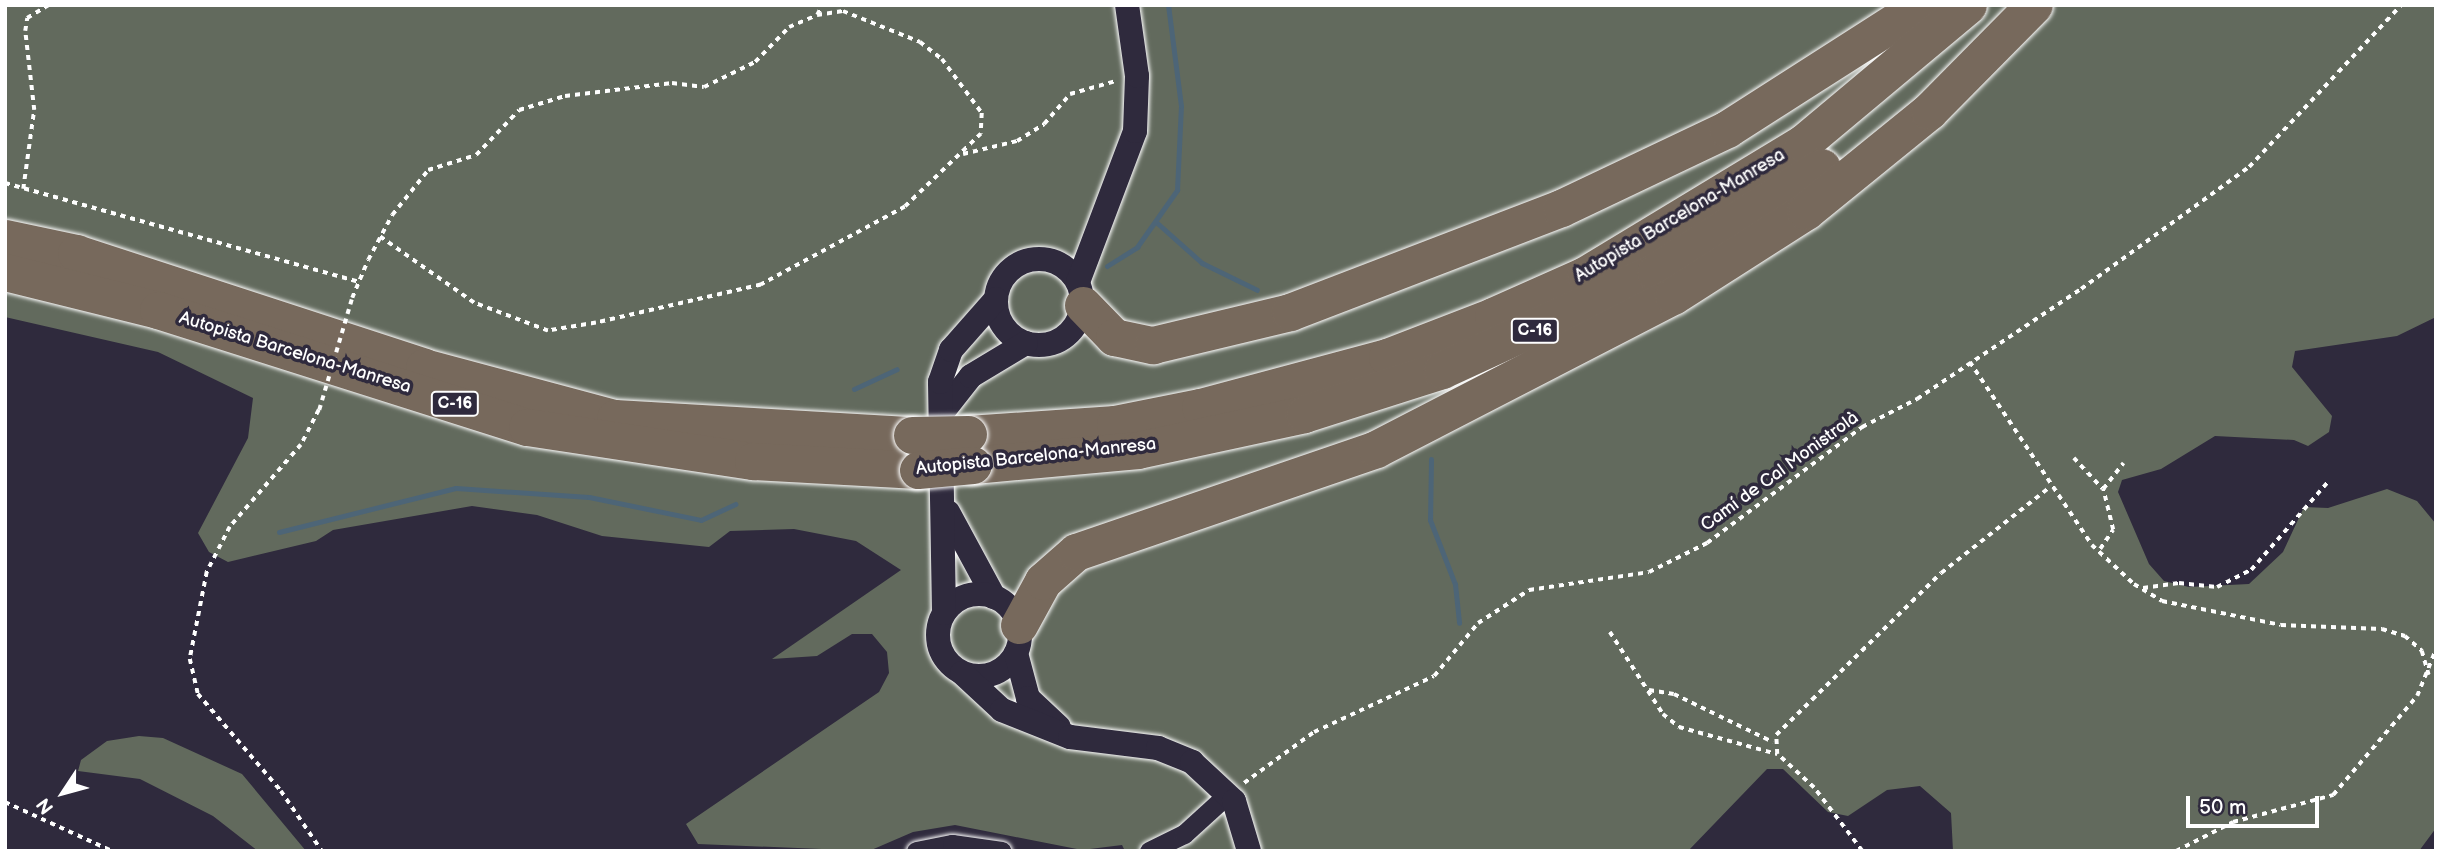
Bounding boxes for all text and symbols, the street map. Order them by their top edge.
street label: Autopista Barcelona-Manresa [1571,145,1789,287]
street label: Autopista Barcelona-Manresa [176,307,414,399]
road number: C-16 [1510,318,1560,344]
road number: C-16 [430,392,480,416]
street label: Camí de Cal Monistrolà [1697,408,1863,536]
street label: Autopista Barcelona-Manresa [915,434,1157,480]
north arrow [28,758,98,828]
scale bar [2189,782,2322,826]
text: N [32,793,59,818]
text: 50 m [2199,795,2246,820]

